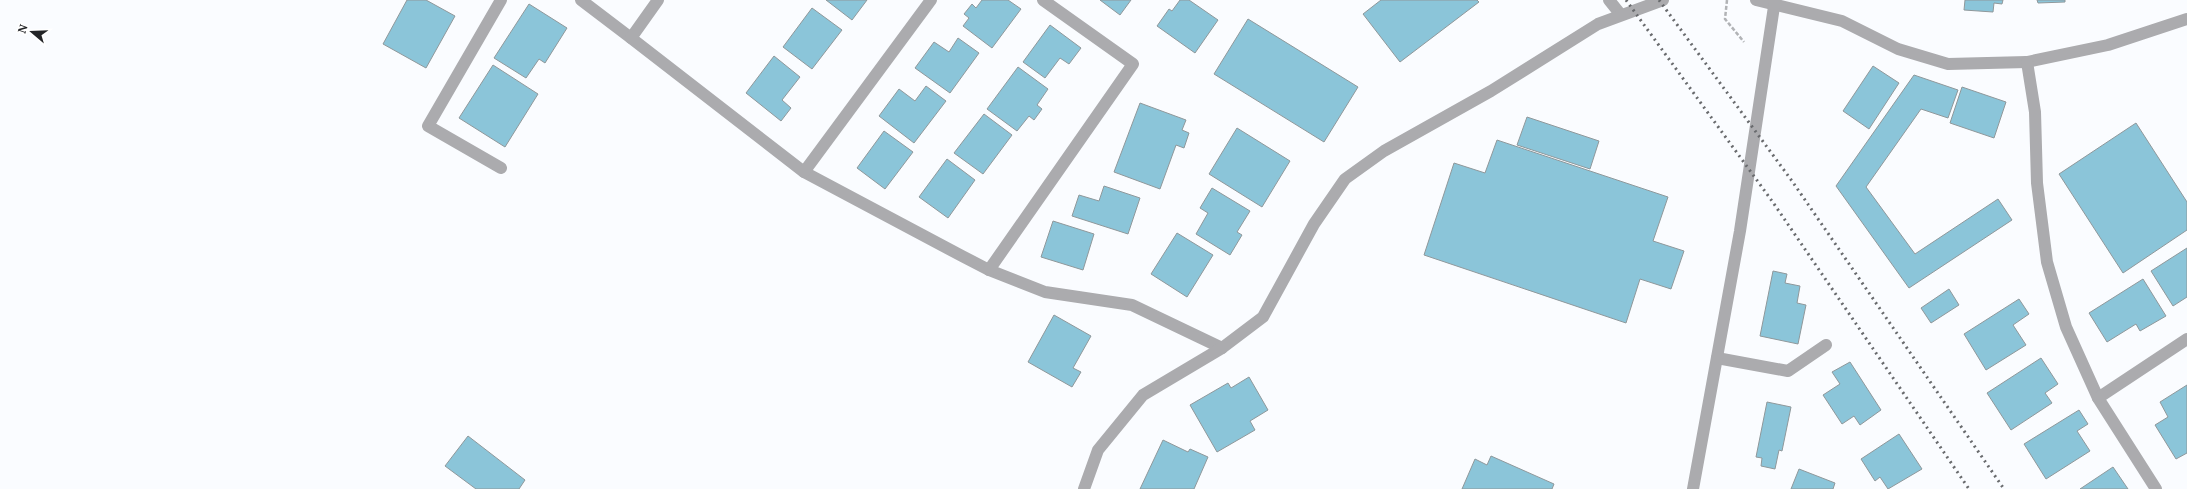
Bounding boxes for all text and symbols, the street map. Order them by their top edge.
north arrow [12,12,52,52]
text: N [14,22,31,35]

